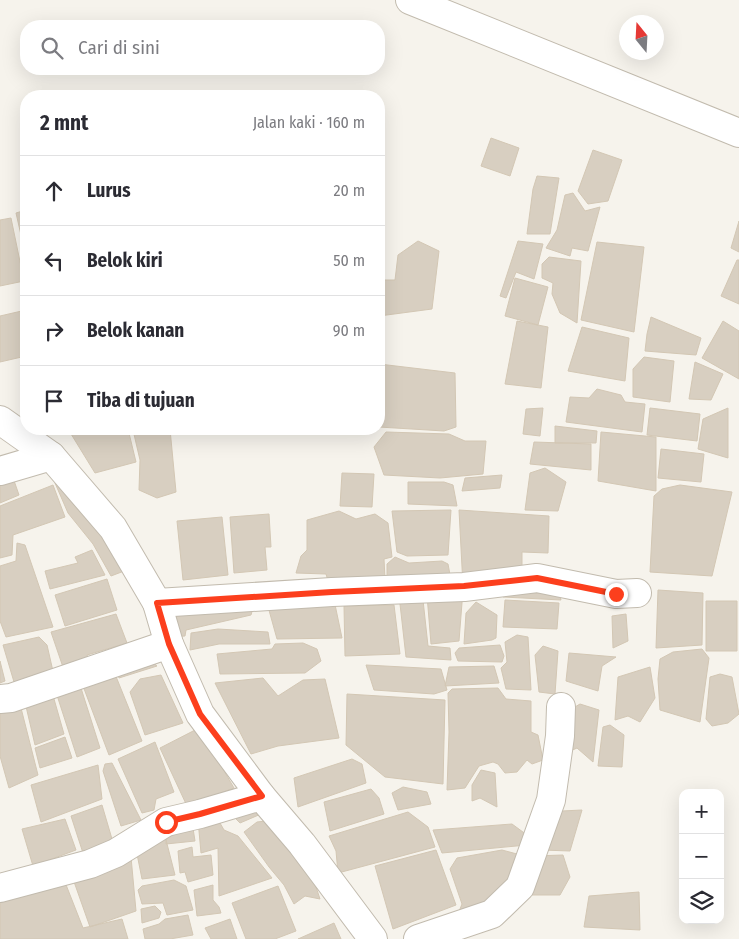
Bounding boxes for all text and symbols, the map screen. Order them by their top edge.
north arrow [619,15,664,60]
search box [20,20,385,75]
icon: search [38,34,66,62]
text: Cari di sini [78,36,160,59]
text: 2 mnt [40,110,89,136]
text: Jalan kaki · 160 m [253,113,365,132]
icon: ahead [40,177,68,205]
text: Lurus [87,179,131,202]
text: 20 m [334,181,365,200]
icon: left [40,247,68,275]
text: Belok kiri [87,249,163,272]
text: 50 m [333,251,365,270]
icon: right [40,317,68,345]
text: Belok kanan [87,319,184,342]
text: 90 m [333,321,365,340]
icon: arrive [40,387,68,415]
text: Tiba di tujuan [87,389,195,412]
route end [605,583,628,606]
map controls [679,789,724,924]
button: + [679,789,724,834]
route start [155,811,178,834]
button: − [679,834,724,879]
button: layers [679,879,724,924]

